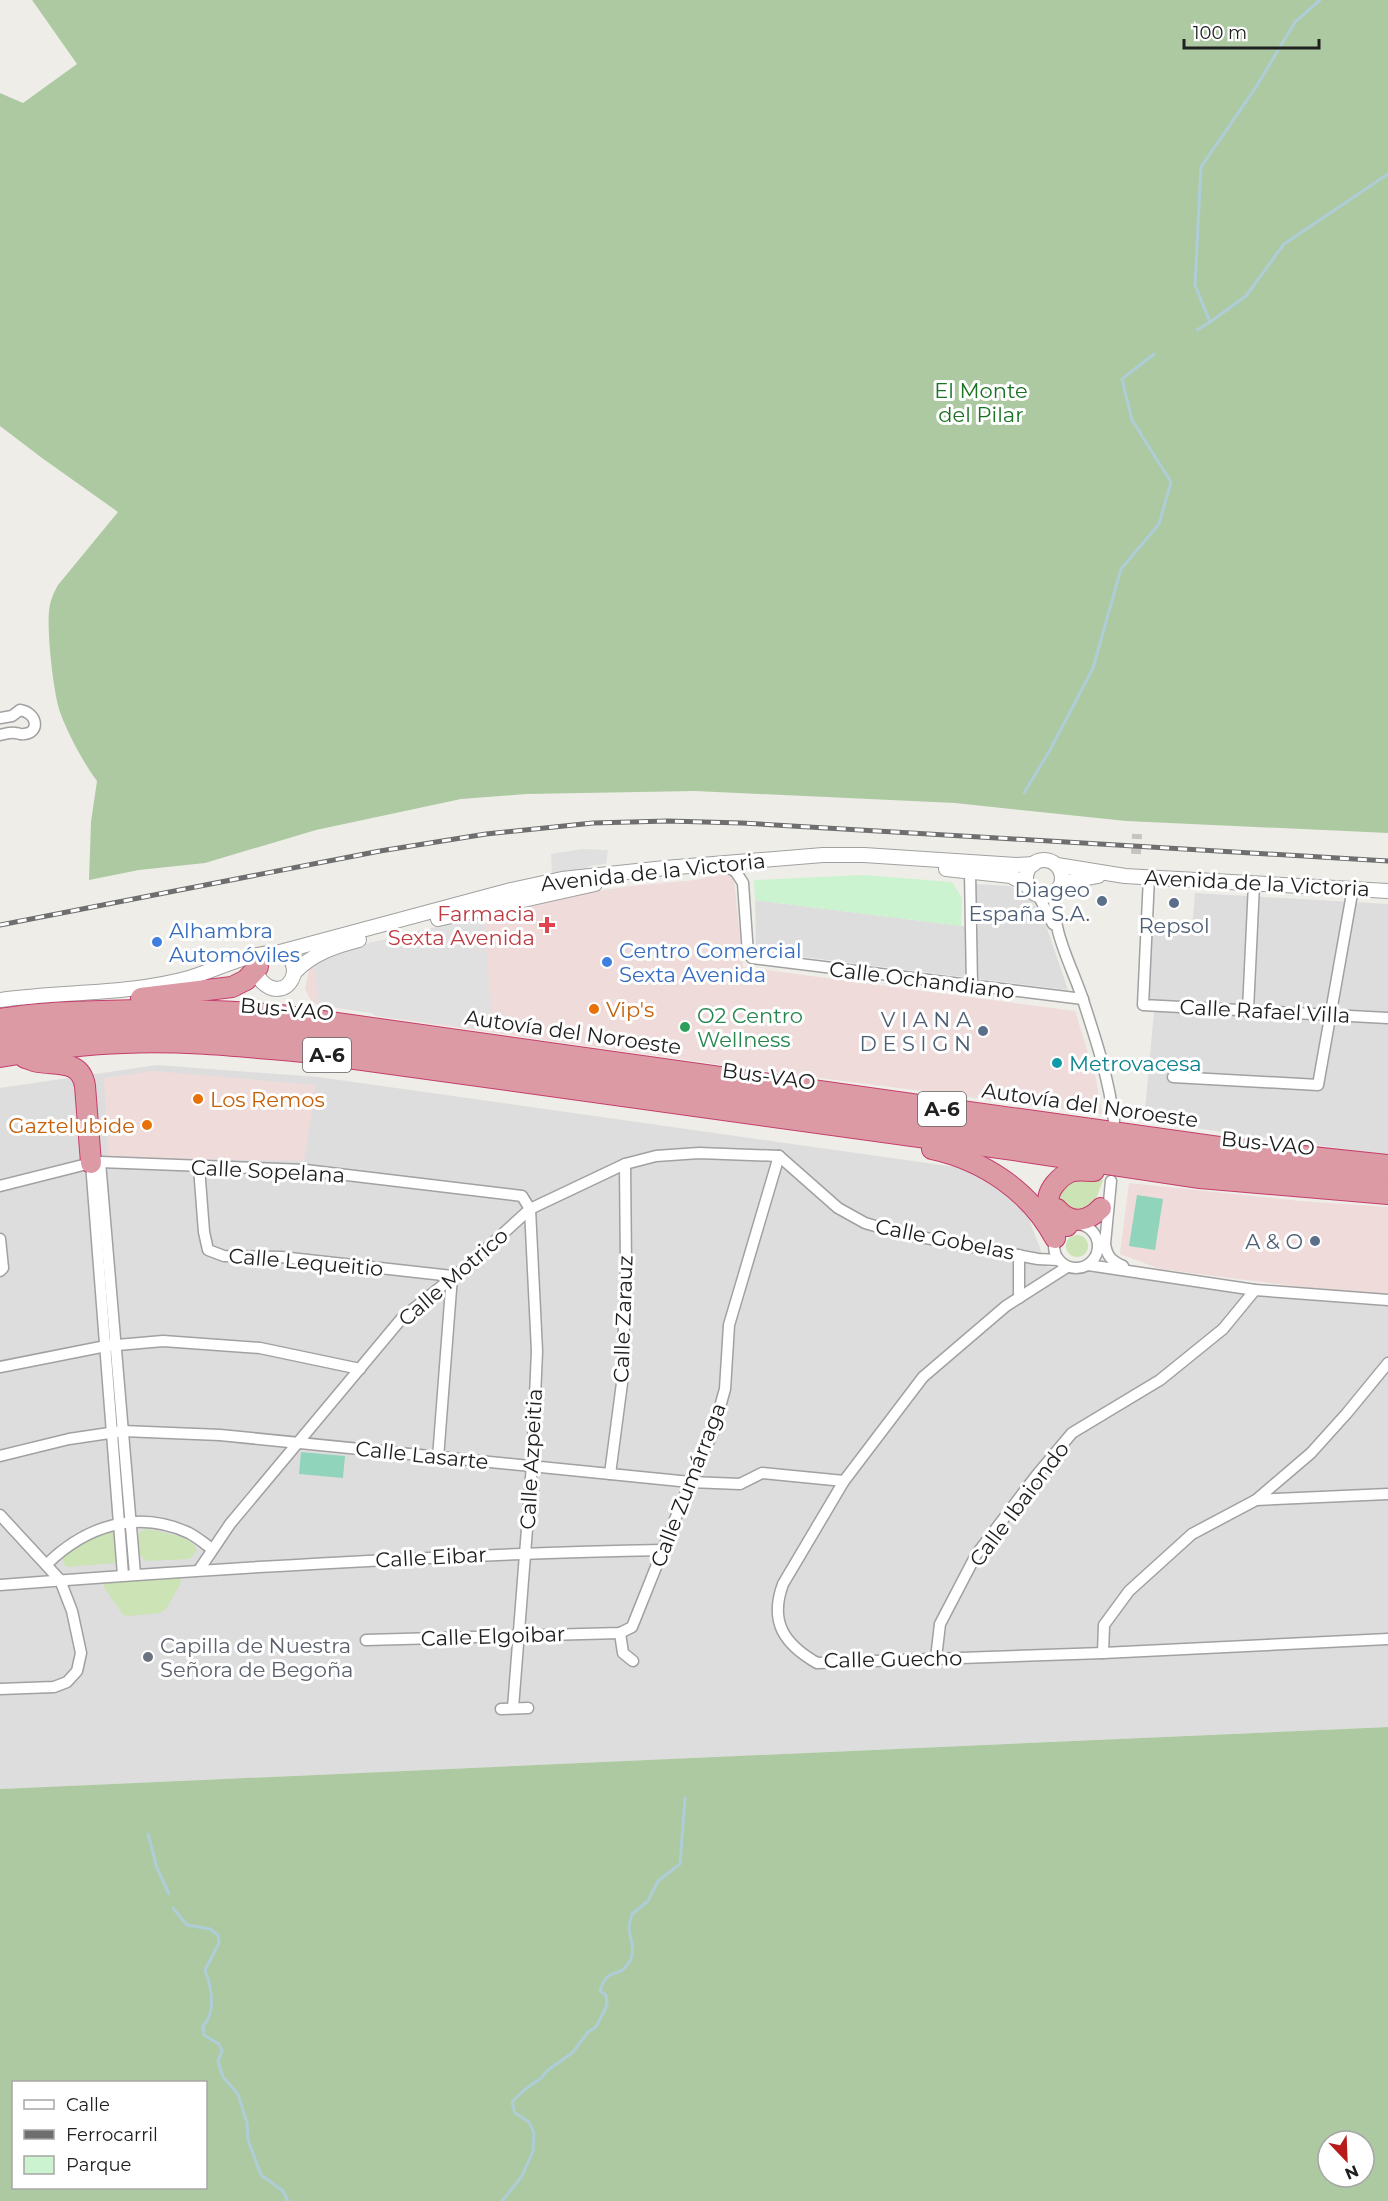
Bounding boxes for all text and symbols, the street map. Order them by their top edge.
scale bar [1184,12,1319,50]
text: 100 m [1193,22,1247,44]
park label: El Monte del Pilar [934,378,1028,427]
street label: Avenida de la Victoria [539,848,767,896]
street label: Avenida de la Victoria [1144,865,1370,901]
place label: Diageo España S.A. [969,877,1090,926]
marker: Diageo España S.A. [1095,894,1109,908]
marker: Repsol [1167,896,1181,910]
place label: Farmacia Sexta Avenida [388,901,535,950]
place label: Repsol [1138,913,1210,938]
place label: Alhambra Automóviles [169,918,300,967]
marker: Farmacia Sexta Avenida [540,918,554,932]
marker: Alhambra Automóviles [150,935,164,949]
place label: Centro Comercial Sexta Avenida [619,938,802,987]
marker: Centro Comercial Sexta Avenida [600,955,614,969]
street label: Calle Ochandiano [828,956,1016,1004]
street label: Bus-VAO [239,992,335,1026]
street label: Calle Rafael Villa [1179,994,1351,1028]
place label: Vip's [606,997,654,1022]
marker: Vip's [587,1002,601,1016]
place label: O2 Centro Wellness [697,1003,803,1052]
street label: Autovía del Noroeste [463,1004,683,1060]
place label: V I A N A D E S I G N [860,1007,972,1056]
marker: O2 Centro Wellness [678,1020,692,1034]
marker: V I A N A D E S I G N [976,1024,990,1038]
road number: A-6 [303,1038,351,1072]
place label: Metrovacesa [1069,1051,1202,1076]
marker: Metrovacesa [1050,1056,1064,1070]
street label: Bus-VAO [721,1057,817,1095]
street label: Autovía del Noroeste [980,1077,1200,1133]
place label: Los Remos [210,1087,325,1112]
marker: Los Remos [191,1092,205,1106]
road number: A-6 [918,1092,966,1126]
place label: Gaztelubide [8,1113,135,1138]
marker: Gaztelubide [140,1118,154,1132]
street label: Bus-VAO [1220,1126,1316,1160]
street label: Calle Sopelana [190,1154,346,1188]
street label: Calle Gobelas [873,1213,1017,1265]
street label: Calle Motrico [393,1223,513,1331]
place label: A & O [1245,1229,1303,1254]
marker: A & O [1308,1234,1322,1248]
street label: Calle Lequeitio [228,1243,384,1281]
street label: Calle Zarauz [608,1255,638,1383]
street label: Calle Azpeitia [515,1388,547,1530]
street label: Calle Zumárraga [645,1399,731,1571]
street label: Calle Lasarte [354,1436,490,1474]
street label: Calle Ibaiondo [964,1437,1074,1571]
street label: Calle Eibar [375,1542,487,1572]
street label: Calle Elgoibar [420,1621,566,1651]
place label: Capilla de Nuestra Señora de Begoña [160,1633,354,1682]
street label: Calle Guecho [823,1645,963,1673]
marker: Capilla de Nuestra Señora de Begoña [141,1650,155,1664]
legend [12,2081,207,2189]
text: Calle [66,2094,110,2116]
text: Ferrocarril [66,2124,158,2146]
north arrow [1316,2129,1376,2189]
text: Parque [66,2154,132,2176]
text: N [1342,2161,1361,2184]

